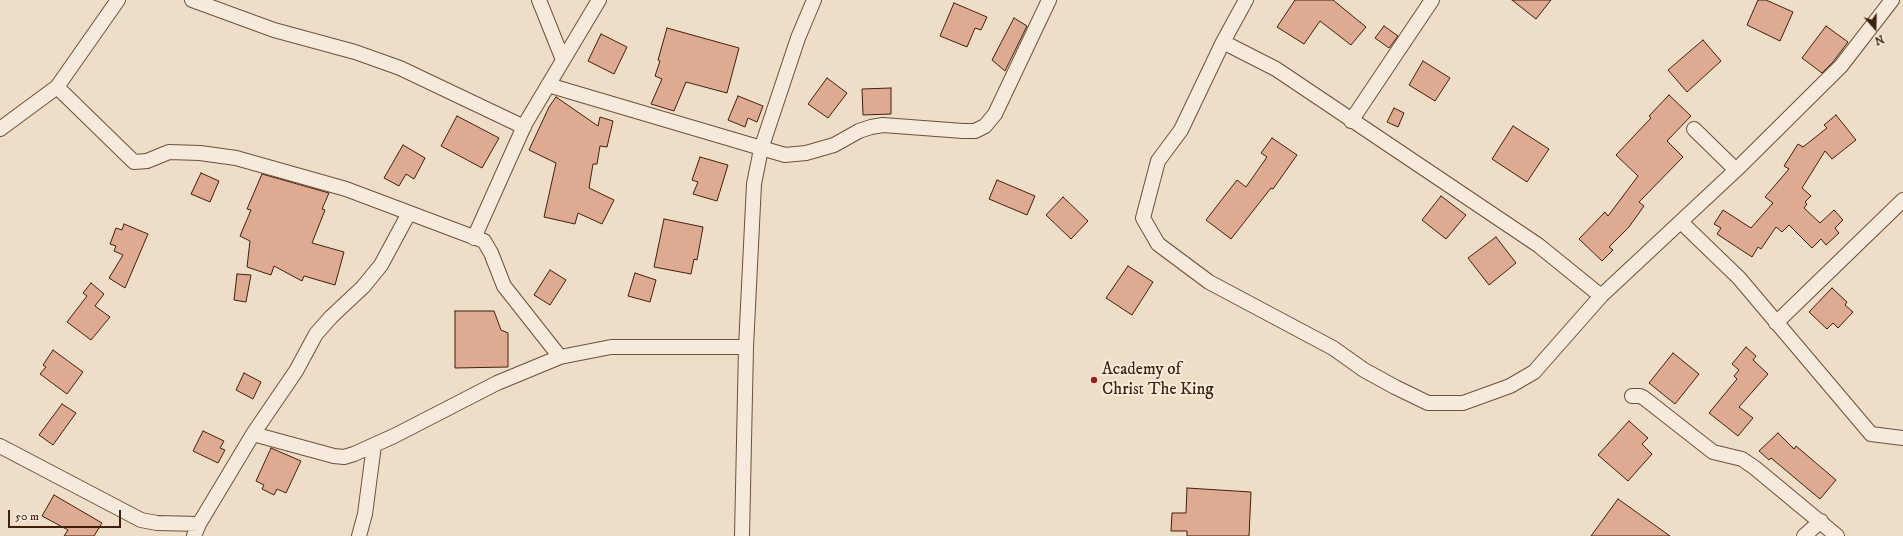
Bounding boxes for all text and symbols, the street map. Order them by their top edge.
north arrow [1855,8,1895,48]
text: N [1872,31,1886,47]
place label: Academy of Christ The King [1102,360,1214,400]
marker: Academy of Christ The King [1089,375,1099,385]
scale bar [10,502,123,528]
text: 50 m [15,509,39,524]

